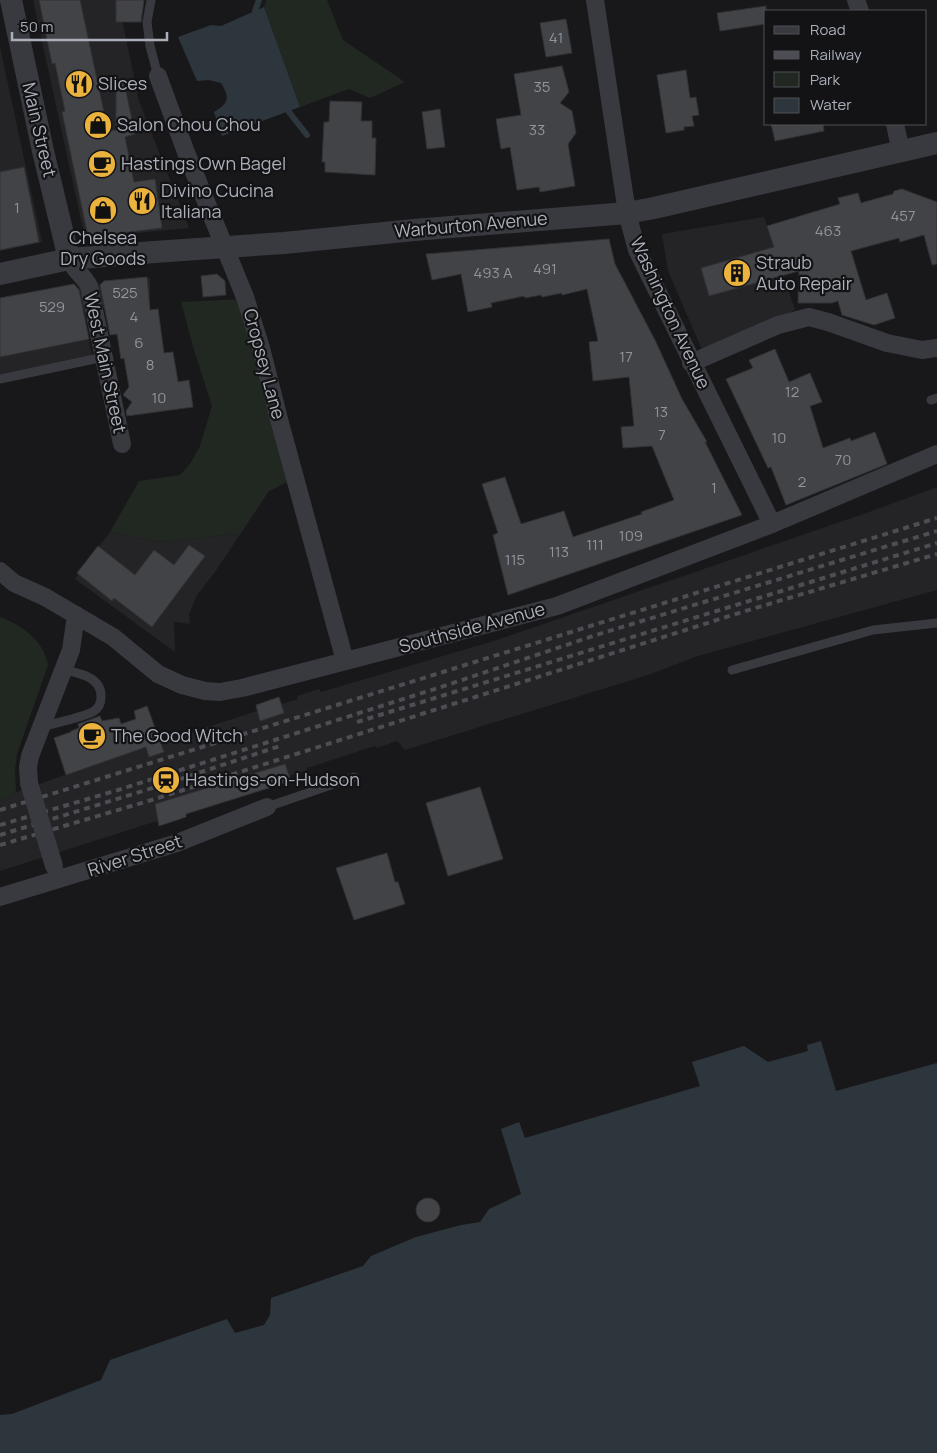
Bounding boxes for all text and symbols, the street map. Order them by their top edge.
scale bar [12,10,168,42]
legend [764,10,927,125]
text: 50 m [20,16,54,37]
text: Road [810,19,846,40]
house number: 41 [549,27,563,48]
text: Railway [810,44,862,65]
restaurant icon: Slices [64,69,94,99]
text: Park [810,69,840,90]
place label: Slices [98,71,147,95]
house number: 35 [534,76,550,97]
street label: Main Street [17,80,63,179]
text: Water [810,94,852,115]
shop icon: Salon Chou Chou [83,110,113,140]
place label: Salon Chou Chou [117,112,261,136]
house number: 33 [529,119,545,140]
cafe icon: Hastings Own Bagel [87,149,117,179]
place label: Hastings Own Bagel [121,151,286,175]
place label: Divino Cucina Italiana [161,178,274,223]
restaurant icon: Divino Cucina Italiana [127,186,157,216]
shop icon: Chelsea Dry Goods [88,195,118,225]
house number: 1 [14,197,20,218]
street label: Warburton Avenue [393,205,549,243]
house number: 457 [890,205,916,226]
house number: 463 [815,220,841,241]
place label: Chelsea Dry Goods [60,225,146,270]
street label: Washington Avenue [625,233,717,392]
place label: Straub Auto Repair [756,250,853,295]
house number: 491 [533,258,557,279]
building icon: Straub Auto Repair [722,258,752,288]
house number: 493 A [474,262,513,283]
house number: 525 [112,282,138,303]
street label: West Main Street [79,290,133,435]
house number: 529 [39,296,65,317]
house number: 4 [130,306,139,327]
street label: Cropsey Lane [239,306,291,422]
house number: 6 [134,332,144,353]
house number: 17 [619,346,633,367]
house number: 8 [146,354,154,375]
house number: 12 [785,381,799,402]
house number: 10 [152,387,167,408]
house number: 13 [654,401,668,422]
house number: 7 [658,424,666,445]
house number: 10 [772,427,787,448]
house number: 70 [835,449,851,470]
house number: 2 [798,471,806,492]
house number: 1 [711,477,717,498]
house number: 109 [619,525,643,546]
house number: 111 [586,534,604,555]
house number: 113 [549,541,569,562]
house number: 115 [505,549,525,570]
street label: Southside Avenue [396,596,547,658]
cafe icon: The Good Witch [77,721,107,751]
place label: The Good Witch [111,723,243,747]
station icon: Hastings-on-Hudson [151,765,181,795]
place label: Hastings-on-Hudson [185,767,360,791]
street label: River Street [84,829,185,882]

